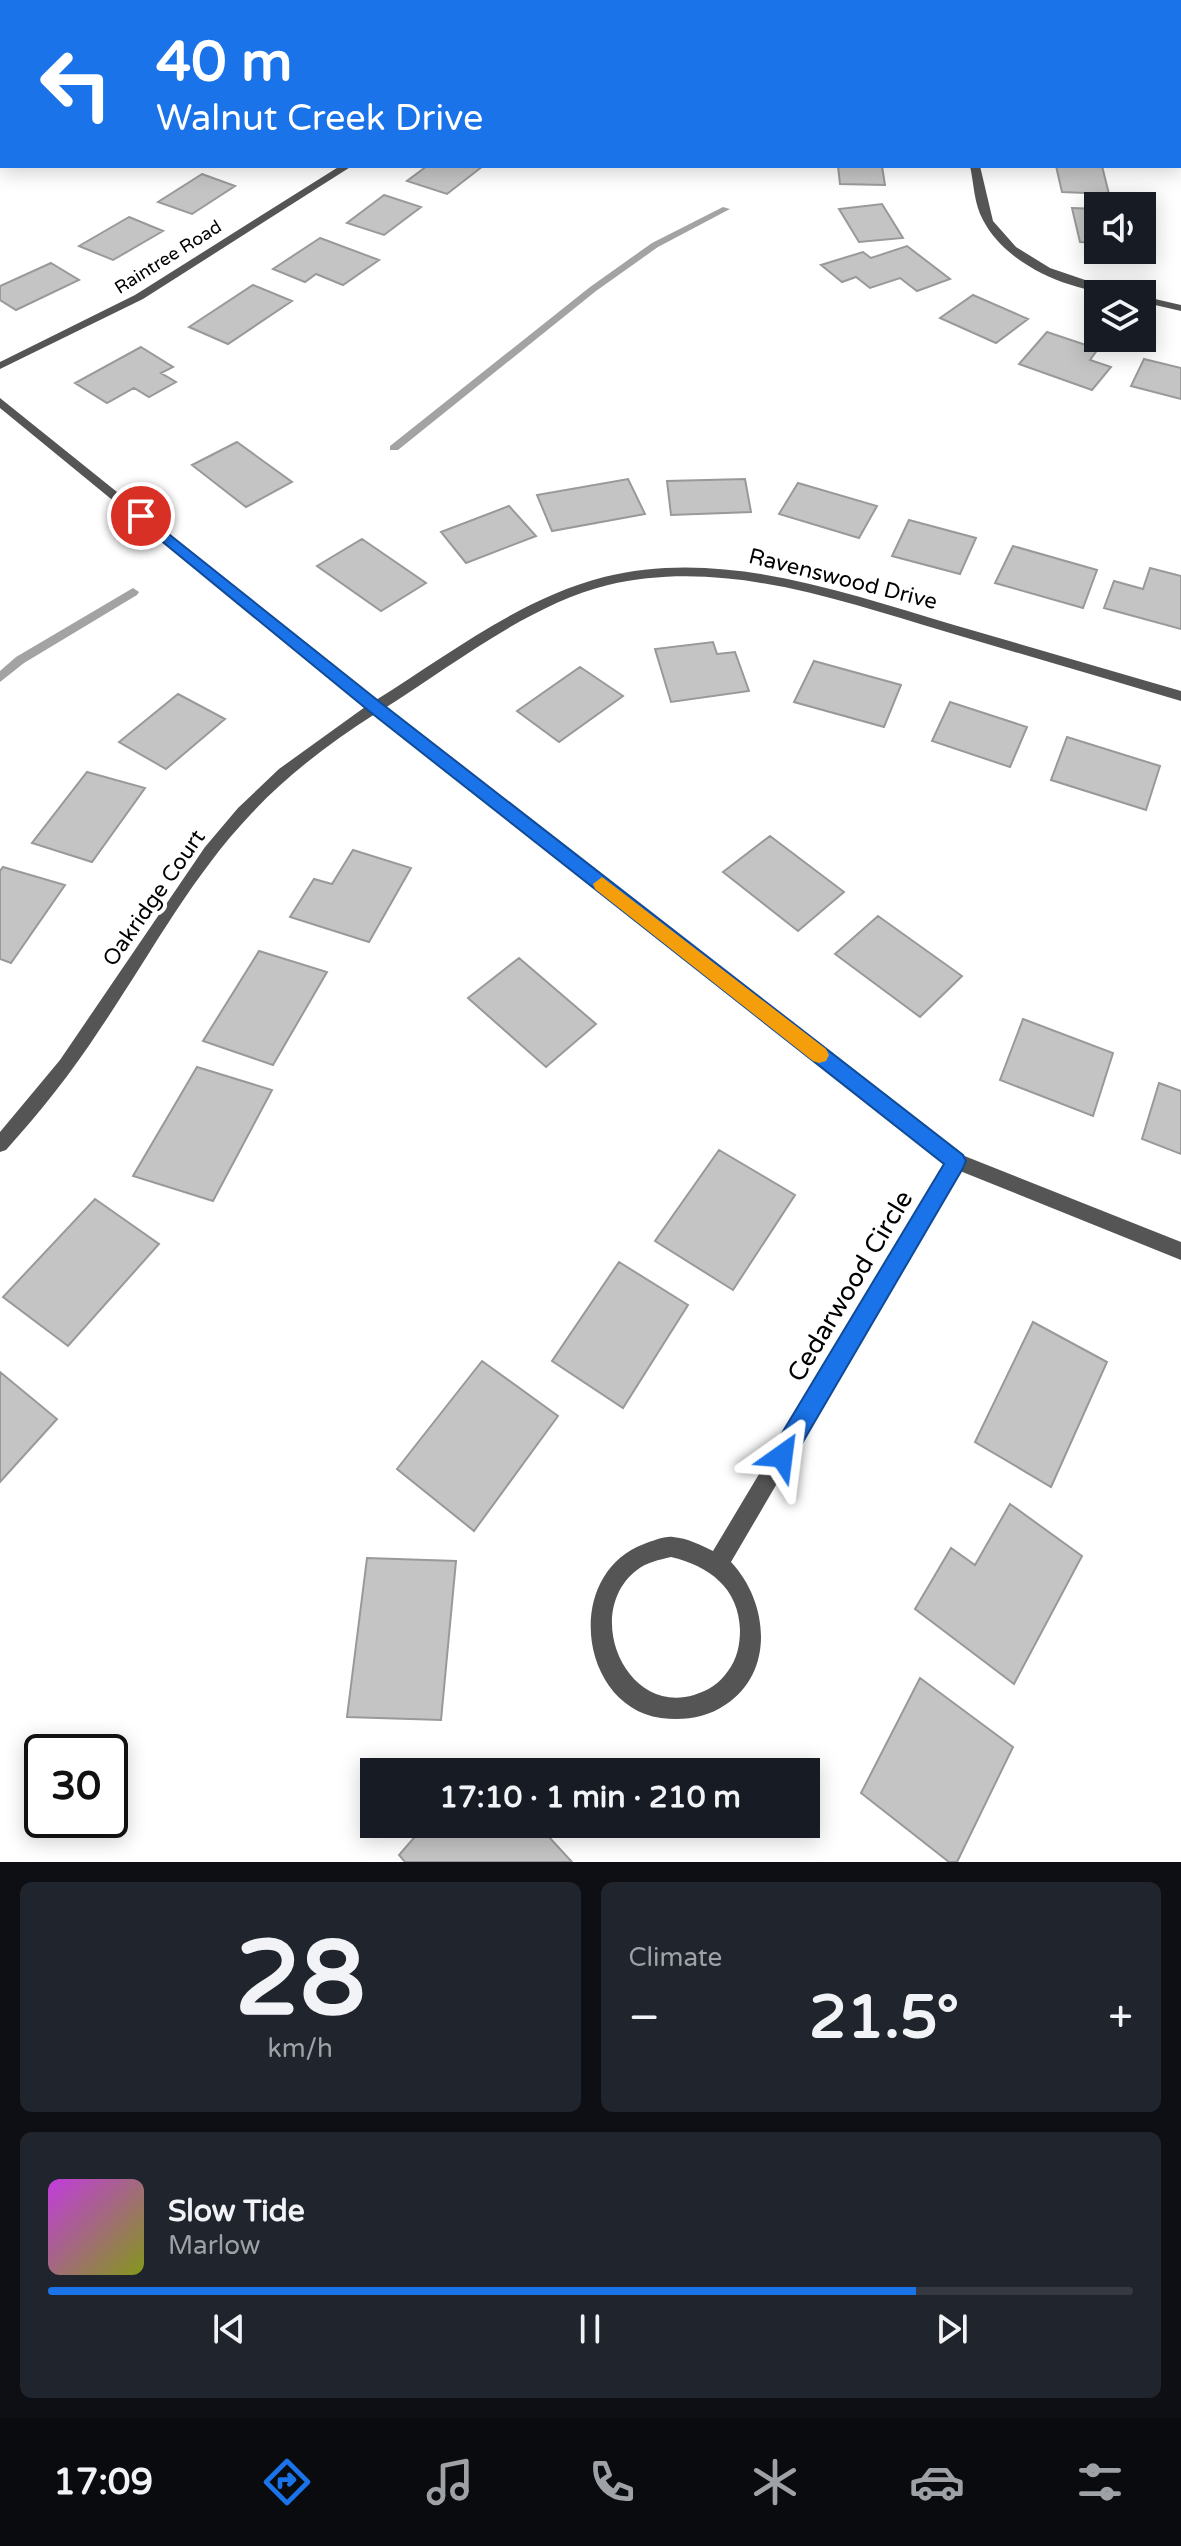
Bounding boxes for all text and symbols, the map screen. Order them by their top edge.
text: 40 m [156,29,292,96]
icon: left [24,32,128,136]
text: Walnut Creek Drive [156,97,483,140]
map controls [1084,192,1156,352]
button: sound [1084,192,1156,264]
street label: Raintree Road [110,215,226,299]
button: layers [1084,280,1156,352]
pin [107,482,175,550]
icon: arrive [119,494,163,538]
street label: Ravenswood Drive [746,543,940,615]
street label: Oakridge Court [97,825,211,971]
street label: Cedarwood Circle [781,1185,919,1387]
position arrow [740,1414,824,1498]
speed limit sign: 30 [24,1734,128,1838]
text: 17:10 · 1 min · 210 m [439,1779,741,1816]
text: 28 [235,1918,366,2043]
text: Climate [629,1942,722,1973]
text: 21.5° [809,1982,959,2054]
text: − [629,1992,660,2045]
text: + [1108,1992,1133,2045]
text: km/h [268,2033,333,2064]
text: Slow Tide [168,2193,305,2230]
text: Marlow [168,2230,260,2261]
icon: previous [207,2307,251,2351]
icon: pause [568,2307,612,2351]
icon: next [930,2307,974,2351]
icon: directions [259,2454,315,2510]
icon: music [422,2454,478,2510]
icon: phone [584,2454,640,2510]
icon: climate [747,2454,803,2510]
icon: car [909,2454,965,2510]
icon: filters [1072,2454,1128,2510]
text: 17:09 [53,2461,153,2504]

